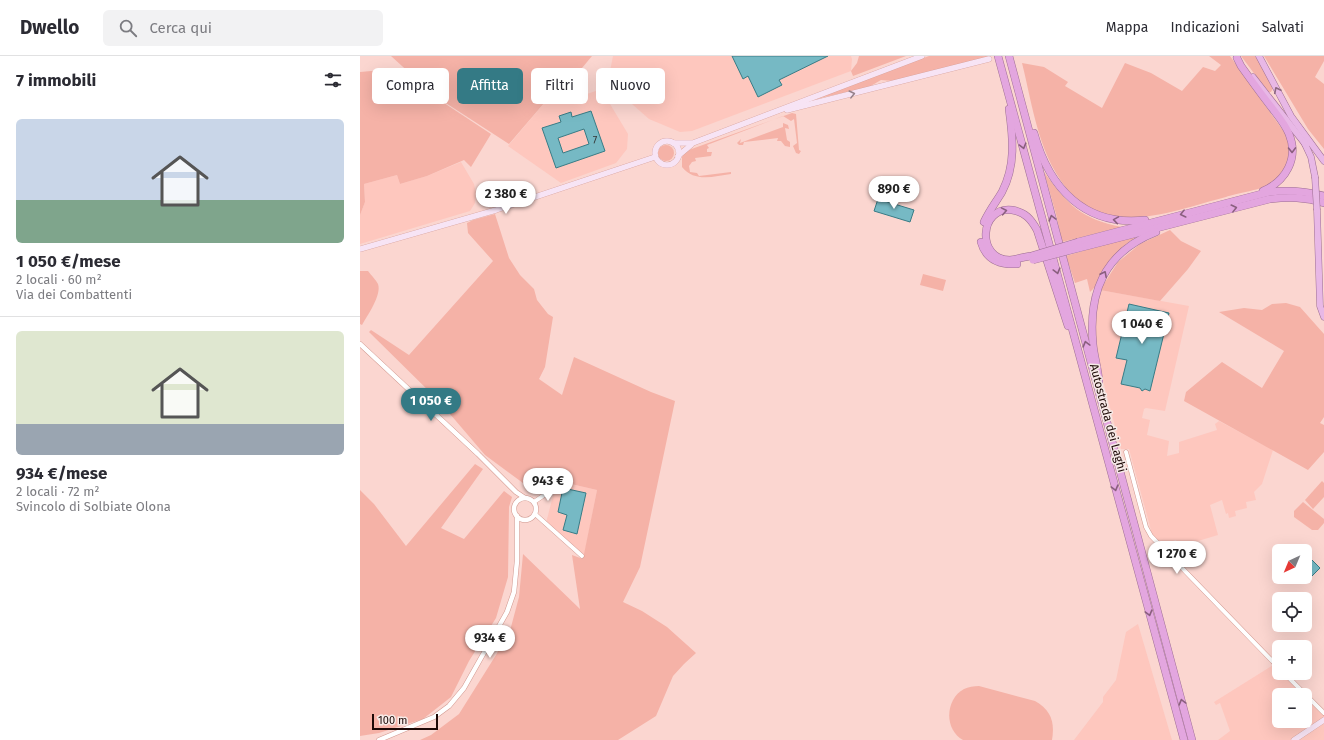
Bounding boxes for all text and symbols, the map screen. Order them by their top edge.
search box [103,10,383,46]
text: Dwello [20,16,79,39]
icon: search [117,17,139,39]
text: Cerca qui [149,19,212,37]
text: Mappa [1106,19,1148,36]
text: Indicazioni [1170,19,1240,36]
text: Salvati [1262,19,1304,36]
chip: Compra [372,68,449,104]
chip: Affitta [457,68,523,104]
chip: Filtri [531,68,588,104]
chip: Nuovo [596,68,665,104]
icon: filters [322,69,344,91]
text: 7 immobili [16,70,96,91]
one-way arrow [1274,87,1282,95]
one-way arrow [849,90,855,98]
house number: 7 [593,135,598,147]
one-way arrow [1018,142,1027,149]
icon: home [144,145,216,217]
one-way arrow [1288,147,1296,153]
pin: 890 € [866,176,922,210]
pin: 2 380 € [469,181,543,215]
text: 890 € [878,181,911,196]
text: 2 380 € [485,186,527,201]
one-way arrow [1230,205,1237,213]
one-way arrow [1001,207,1007,216]
one-way arrow [1180,209,1186,217]
one-way arrow [1048,215,1057,222]
one-way arrow [1113,216,1119,225]
text: 1 050 €/mese [16,251,121,272]
one-way arrow [1053,268,1061,274]
one-way arrow [1099,271,1107,278]
text: 2 locali · 60 m² [16,272,102,287]
text: Via dei Combattenti [16,287,132,302]
pin: 1 040 € [1105,311,1179,345]
text: 1 040 € [1121,316,1163,331]
one-way arrow [1082,341,1090,347]
icon: home [144,357,216,429]
street label: Autostrada dei Laghi [1087,362,1129,474]
pin: 1 050 € [394,388,468,422]
text: 1 050 € [410,393,452,408]
text: 934 €/mese [16,463,107,484]
pin: 943 € [520,468,576,502]
text: 943 € [532,473,564,488]
text: 2 locali · 72 m² [16,484,99,499]
one-way arrow [1111,484,1119,491]
text: Svincolo di Solbiate Olona [16,499,171,514]
pin: 1 270 € [1140,541,1214,575]
north arrow [1272,544,1312,584]
map controls [1272,544,1312,728]
text: 1 270 € [1157,546,1197,561]
button: locate [1272,592,1312,632]
one-way arrow [1145,610,1153,616]
pin: 934 € [462,625,518,659]
text: 934 € [474,630,506,645]
button: + [1272,640,1312,680]
button: − [1272,688,1312,728]
one-way arrow [1178,699,1187,706]
scale bar [372,712,438,731]
text: 100 m [378,714,407,727]

